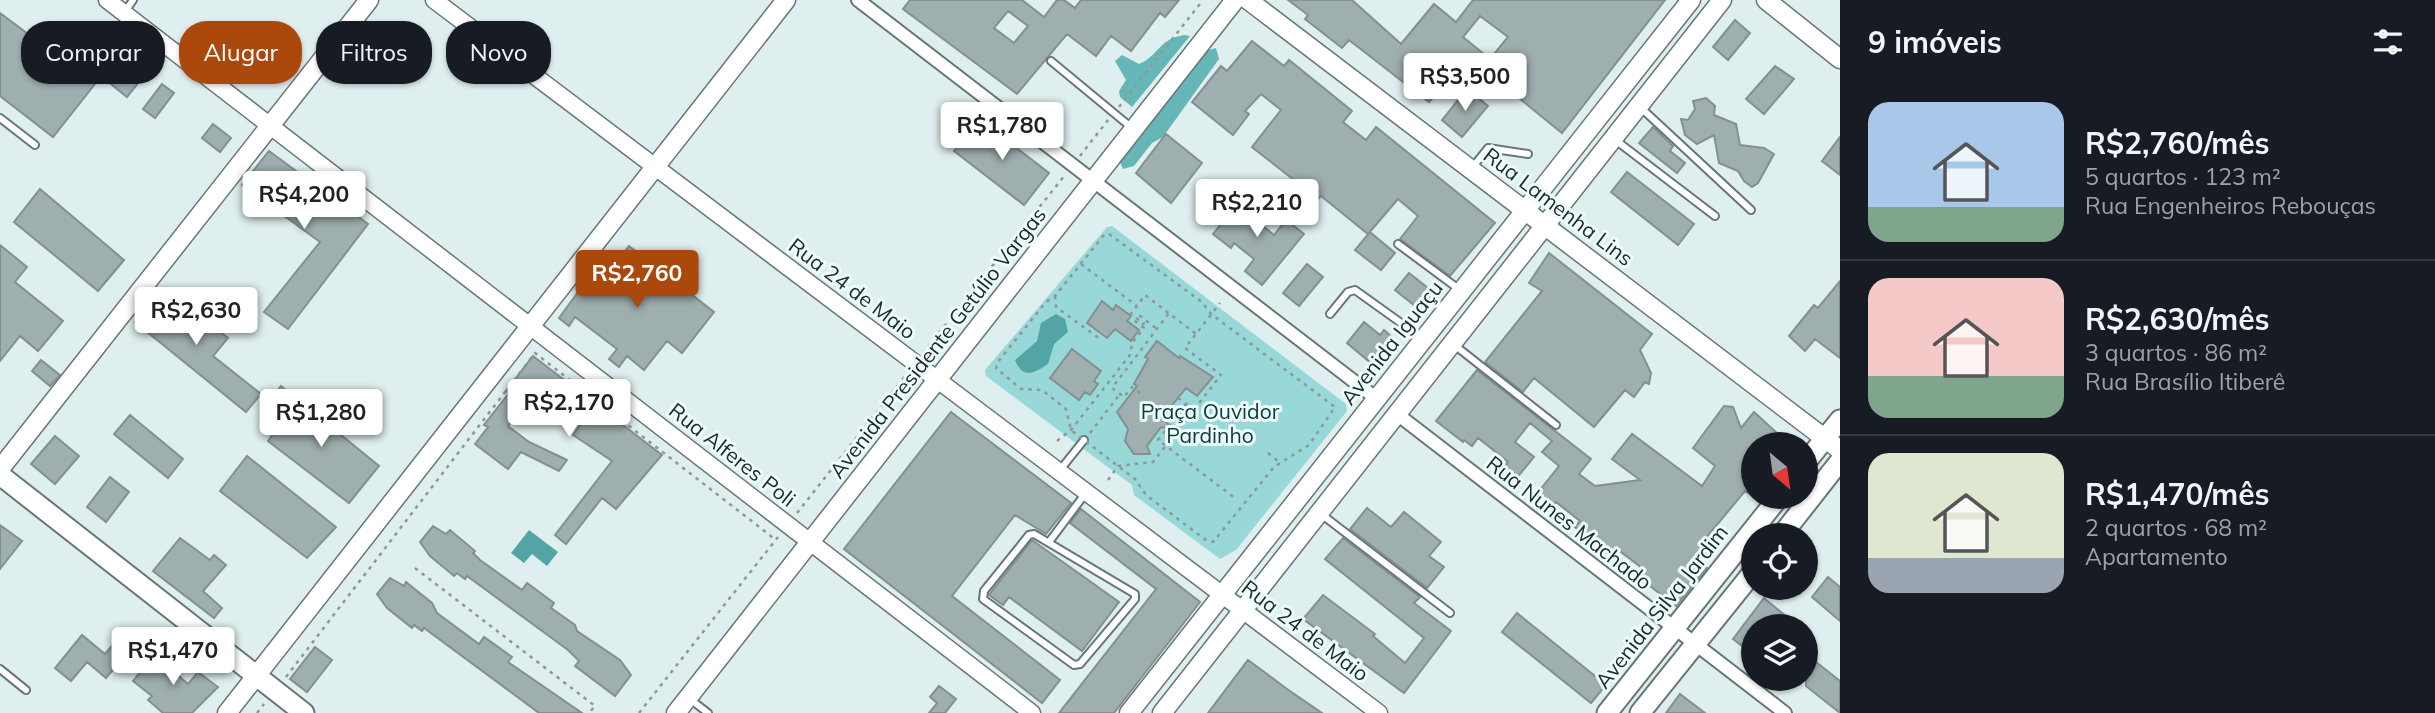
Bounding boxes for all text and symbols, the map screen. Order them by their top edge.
chip: Comprar [21,21,165,84]
chip: Alugar [179,21,302,84]
chip: Filtros [316,21,432,84]
chip: Novo [446,21,551,84]
text: 9 imóveis [1868,23,2002,61]
icon: filters [2369,23,2407,61]
pin: R$3,500 [1400,54,1530,113]
text: R$3,500 [1420,61,1510,90]
pin: R$1,780 [937,102,1067,162]
text: R$1,780 [957,110,1047,139]
text: R$2,760/mês [2085,124,2270,162]
icon: home [1924,130,2008,214]
street label: Rua Lamenha Lins [1479,142,1639,271]
text: 5 quartos · 123 m² [2085,162,2281,191]
pin: R$4,200 [239,172,369,231]
text: R$4,200 [259,179,349,208]
pin: R$2,210 [1192,180,1322,239]
text: R$2,210 [1212,187,1302,216]
text: Rua Engenheiros Rebouças [2085,191,2376,220]
street label: Avenida Presidente Getúlio Vargas [823,202,1051,483]
street label: Rua 24 de Maio [784,232,921,344]
pin: R$2,760 [572,250,702,310]
text: R$2,760 [592,258,682,287]
street label: Avenida Iguaçu [1335,275,1448,410]
pin: R$2,630 [131,288,261,347]
text: R$2,630 [151,295,241,324]
text: R$2,630/mês [2085,300,2270,338]
icon: home [1924,306,2008,390]
text: 3 quartos · 86 m² [2085,338,2267,367]
text: Rua Brasílio Itiberê [2085,367,2285,396]
pin: R$2,170 [504,380,634,439]
text: R$2,170 [524,387,614,416]
pin: R$1,280 [256,390,386,449]
text: R$1,280 [276,397,366,426]
street label: Rua Alferes Poli [664,397,801,512]
park label: Praça Ouvidor Pardinho [1141,398,1280,448]
north arrow [1741,432,1818,509]
map controls [1741,432,1818,691]
street label: Rua Nunes Machado [1482,450,1657,595]
text: R$1,470/mês [2085,475,2270,513]
icon: home [1924,481,2008,565]
text: 2 quartos · 68 m² [2085,513,2267,542]
street label: Avenida Silva Jardim [1589,519,1733,693]
button: locate [1741,523,1818,600]
text: Apartamento [2085,542,2228,571]
street label: Rua 24 de Maio [1237,574,1374,686]
button: layers [1741,614,1818,691]
pin: R$1,470 [108,628,238,687]
text: R$1,470 [128,635,218,664]

